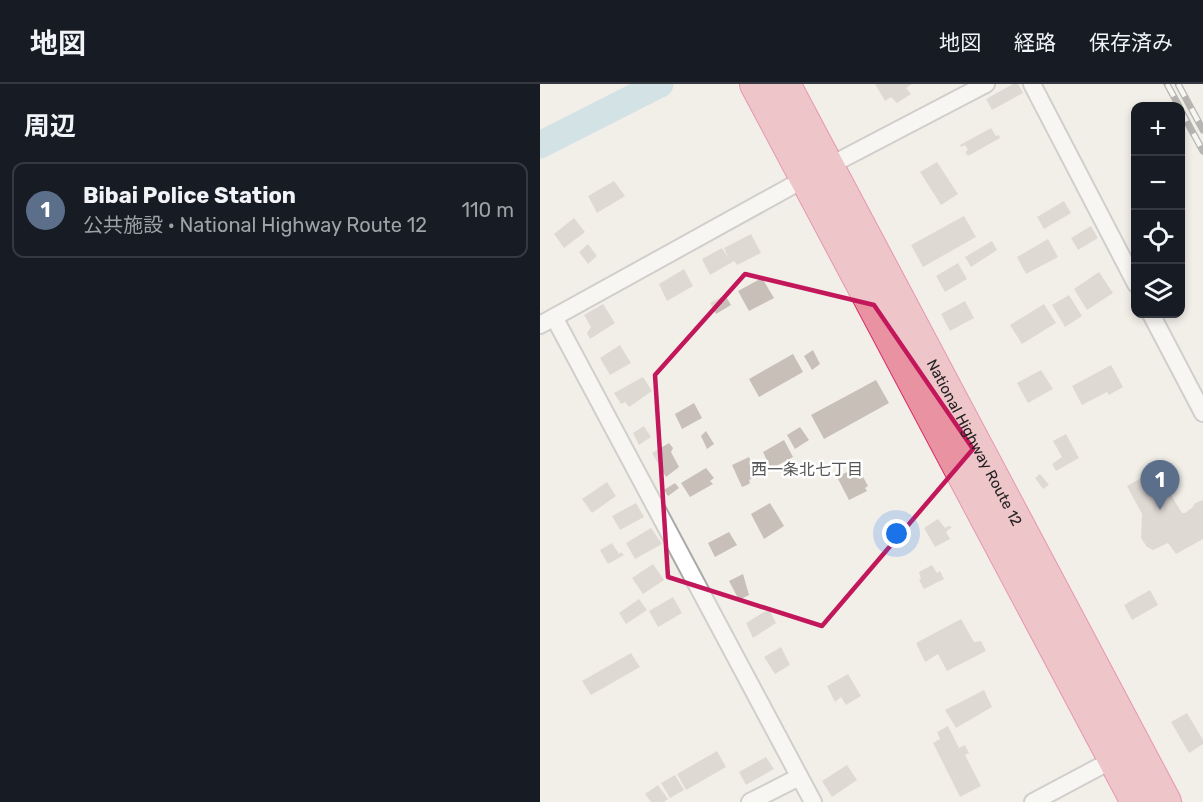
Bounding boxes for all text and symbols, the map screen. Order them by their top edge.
text: 地図 [30,27,86,60]
text: 地図 [939,30,981,55]
text: 経路 [1014,30,1056,55]
text: 保存済み [1089,30,1173,55]
map controls [1131,102,1185,318]
button: + [1131,102,1185,156]
text: 周辺 [24,111,76,142]
button: − [1131,156,1185,210]
text: Bibai Police Station [83,182,296,209]
text: 1 [41,198,50,222]
text: 110 m [462,198,514,222]
button: locate [1131,210,1185,264]
text: 公共施設 · National Highway Route 12 [83,213,427,237]
button: layers [1131,264,1185,318]
street label: National Highway Route 12 [923,356,1026,529]
district label: 西一条北七丁目 [751,460,863,479]
pin: 1 [1140,460,1180,510]
your location [882,519,911,548]

